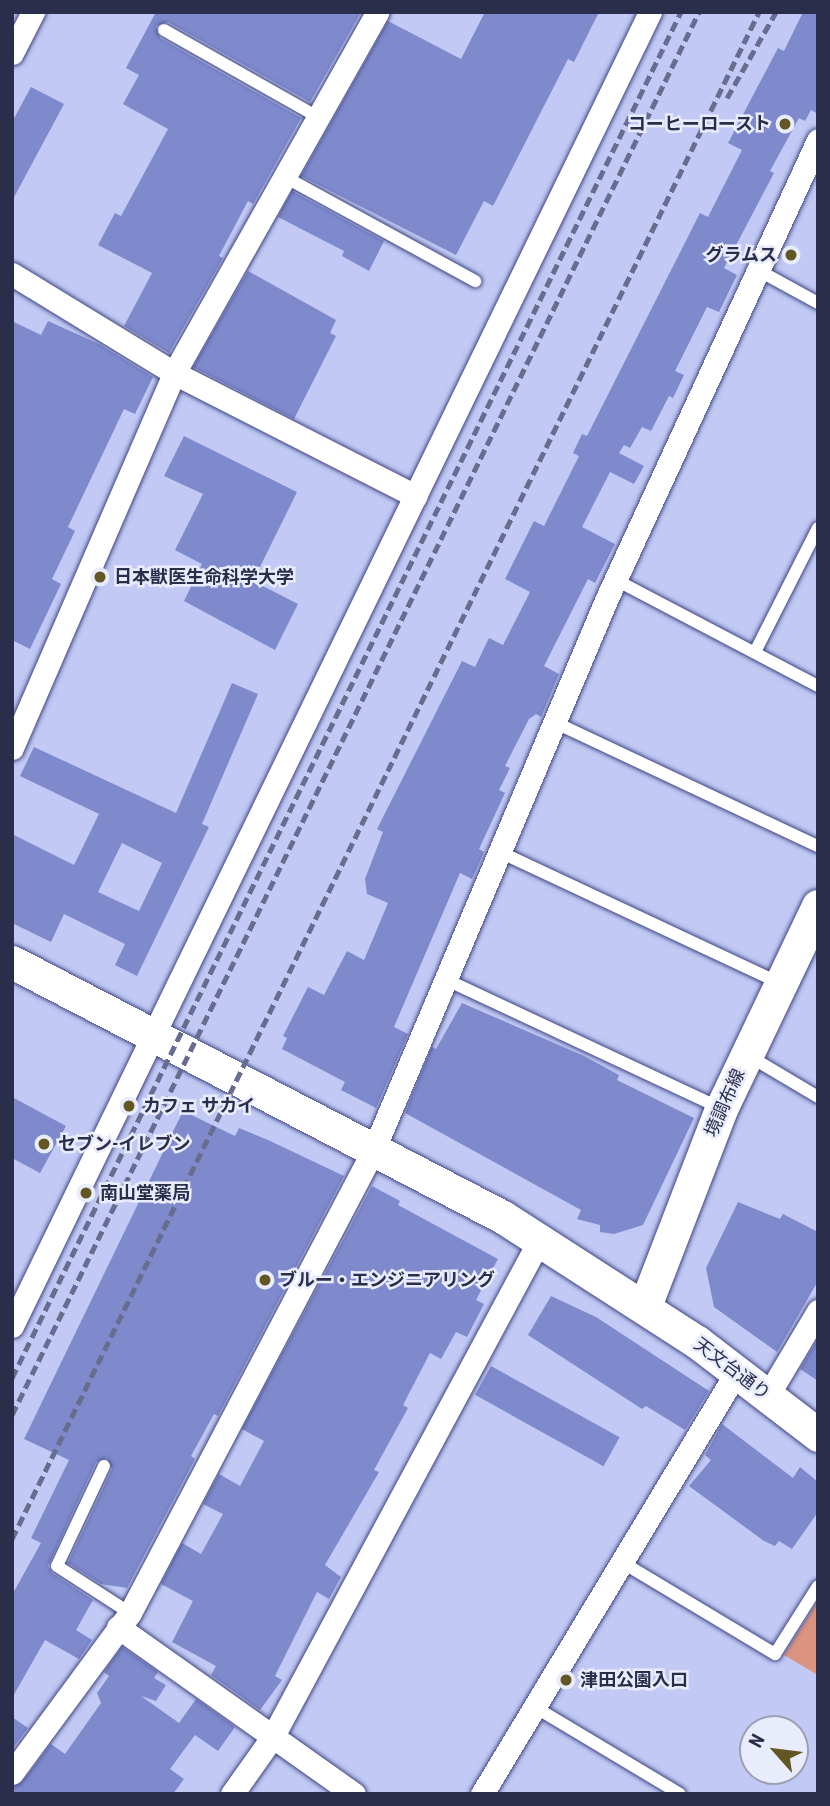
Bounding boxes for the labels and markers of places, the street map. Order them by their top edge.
place label: コーヒーロースト [627,113,771,135]
marker: コーヒーロースト [777,116,793,132]
place label: グラムス [705,244,777,266]
marker: グラムス [783,247,799,263]
place label: 日本獣医生命科学大学 [114,566,294,588]
marker: 日本獣医生命科学大学 [92,569,108,585]
place label: カフェ サカイ [143,1095,255,1117]
marker: カフェ サカイ [121,1098,137,1114]
place label: セブン-イレブン [58,1133,190,1155]
marker: セブン-イレブン [36,1136,52,1152]
place label: 南山堂薬局 [100,1182,190,1204]
marker: 南山堂薬局 [78,1185,94,1201]
place label: ブルー・エンジニアリング [279,1269,495,1291]
marker: ブルー・エンジニアリング [257,1272,273,1288]
place label: 津田公園入口 [580,1669,688,1691]
marker: 津田公園入口 [558,1672,574,1688]

